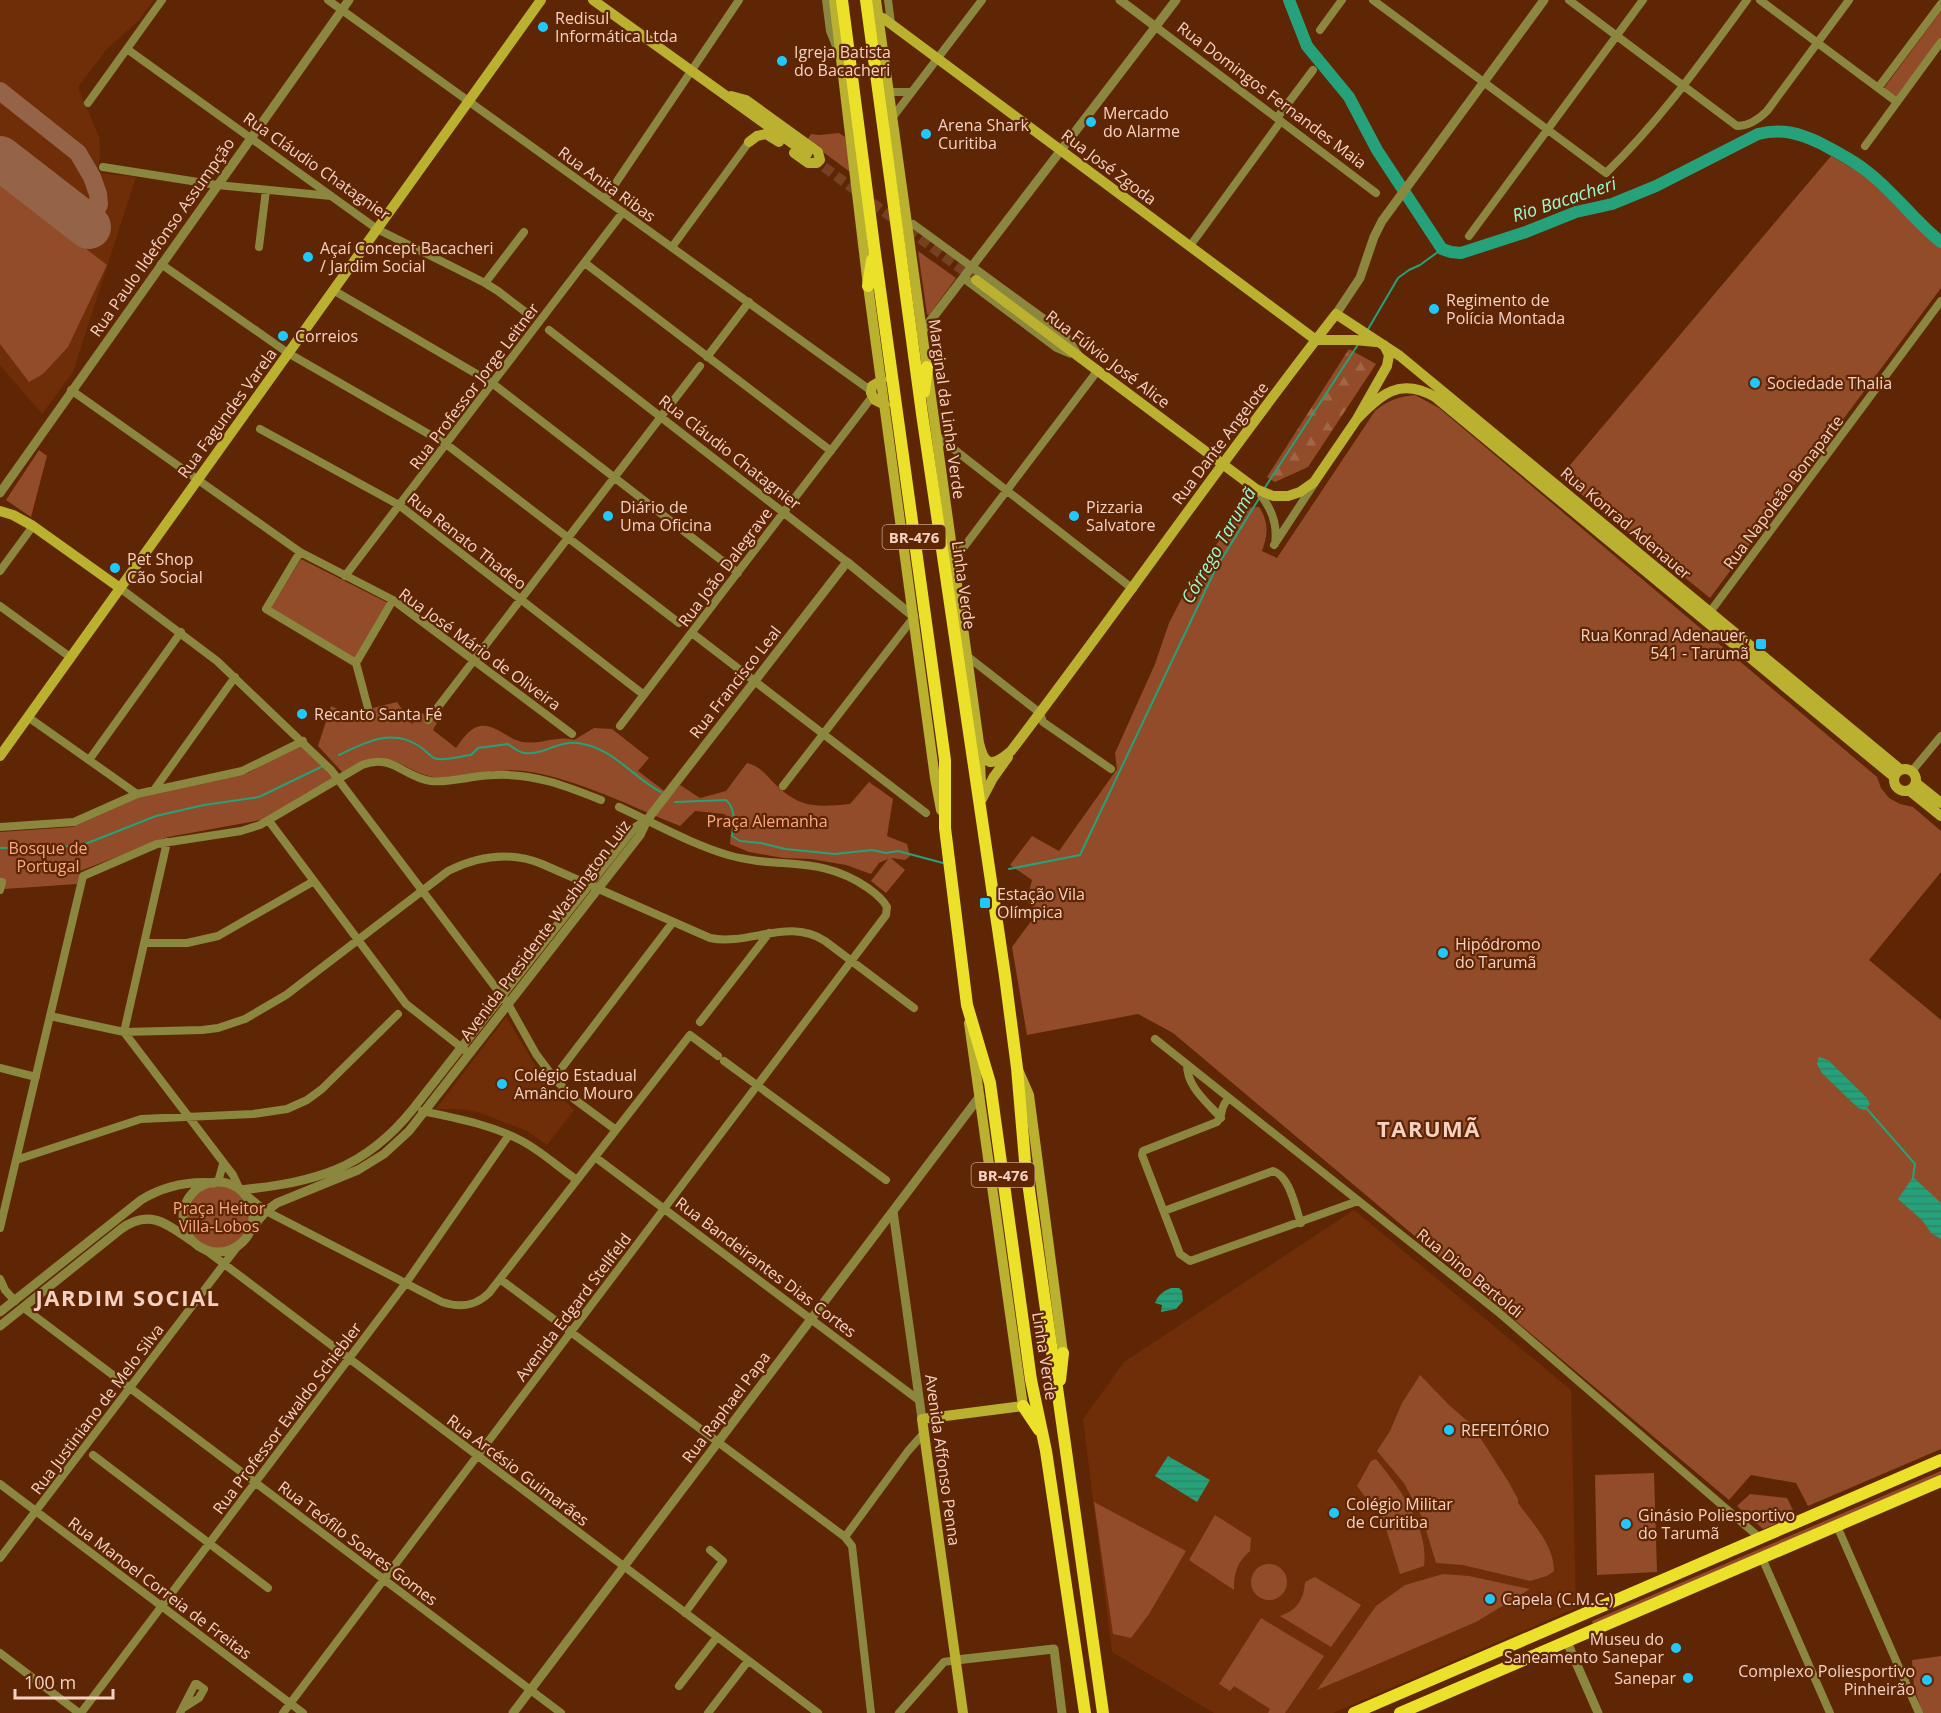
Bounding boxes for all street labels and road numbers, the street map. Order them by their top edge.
street label: Rua Domingos Fernandes Maia [1173,16,1371,174]
street label: Rua Cláudio Chatagnier [239,107,395,225]
street label: Rua José Zgoda [1057,124,1161,210]
street label: Rua Paulo Ildefonso Assumpção [85,133,239,341]
street label: Rua Anita Ribas [554,141,660,227]
street label: Rua Professor Jorge Leitner [404,298,544,474]
street label: Rua Fúlvio José Alice [1041,305,1175,413]
street label: Marginal da Linha Verde [923,318,971,500]
street label: Rua Fagundes Varela [172,344,282,482]
street label: Rua Dante Angelote [1167,377,1273,509]
street label: Rua Cláudio Chatagnier [654,390,806,515]
street label: Rua Napoleão Bonaparte [1718,411,1848,573]
street label: Rua Konrad Adenauer [1556,462,1696,585]
street label: Rua Renato Thadeo [403,487,531,595]
street label: Rua João Dalegrave [673,503,777,631]
road number: BR-476 [882,525,946,549]
street label: Linha Verde [947,539,981,631]
street label: Rua José Mário de Oliveira [395,583,565,715]
street label: Rua Francisco Leal [684,621,786,743]
street label: Avenida Presidente Washington Luiz [455,815,635,1045]
road number: BR-476 [972,1163,1034,1187]
street label: Rua Bandeirantes Dias Cortes [671,1192,861,1342]
street label: Rua Dino Bertoldi [1412,1223,1528,1323]
street label: Avenida Edgard Stellfeld [510,1228,636,1386]
street label: Linha Verde [1027,1310,1063,1402]
street label: Rua Professor Ewaldo Schiebler [208,1317,367,1518]
street label: Rua Justiniano de Melo Silva [26,1319,168,1499]
street label: Rua Raphael Papa [677,1347,775,1467]
street label: Avenida Affonso Penna [920,1373,966,1547]
street label: Rua Arcésio Guimarães [442,1409,594,1531]
street label: Rua Teófilo Soares Gomes [274,1476,442,1610]
street label: Rua Manoel Correia de Freitas [64,1512,256,1664]

